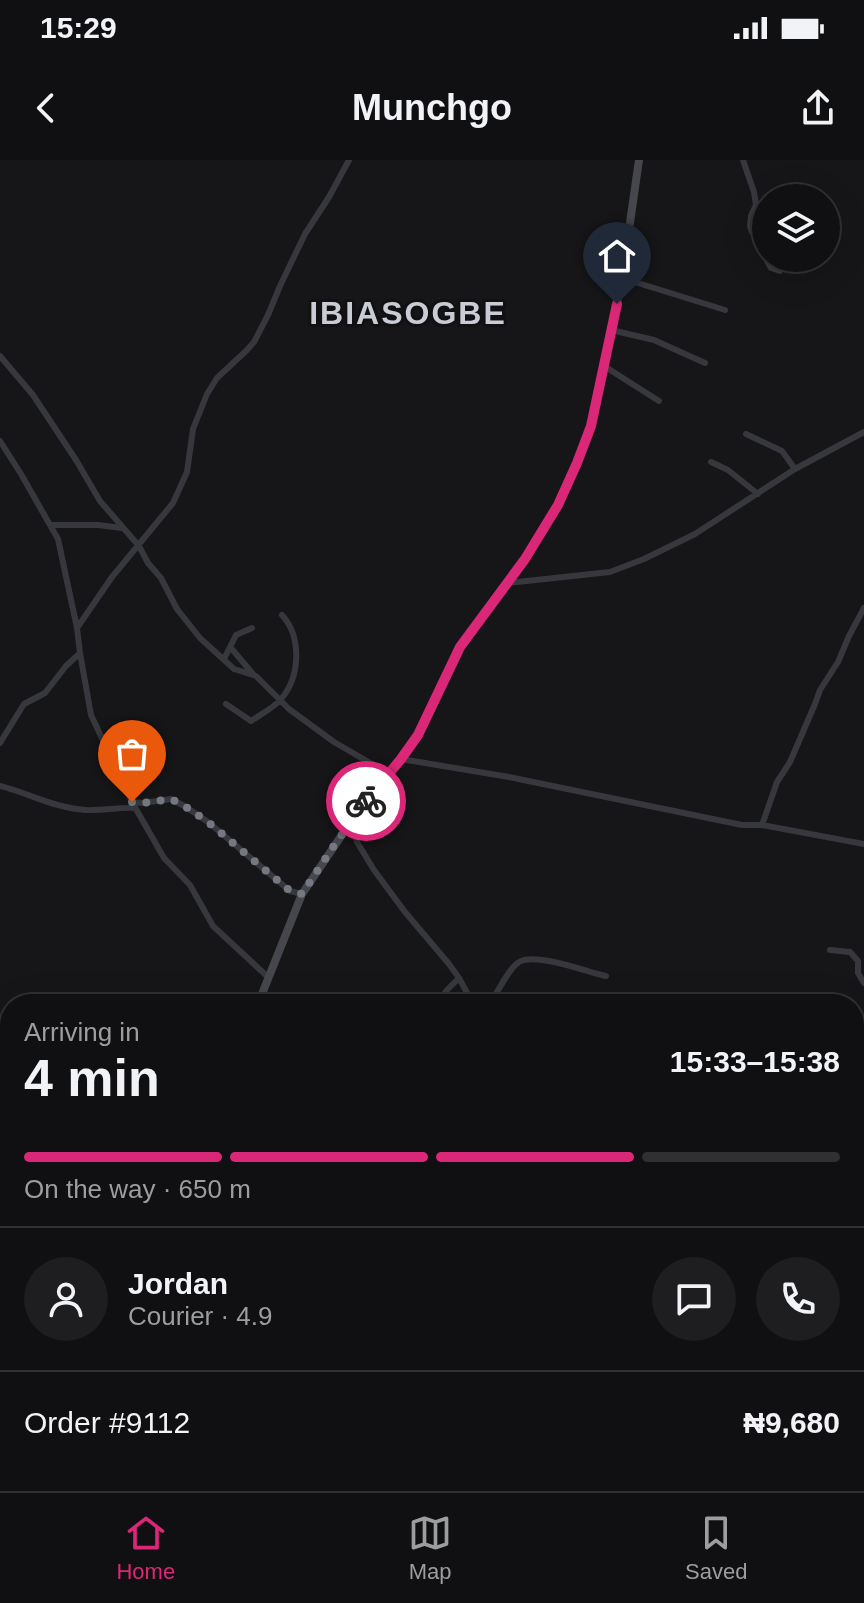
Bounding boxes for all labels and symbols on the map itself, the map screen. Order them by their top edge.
pin [583,222,651,304]
district label: IBIASOGBE [309,295,507,331]
pin [98,720,166,802]
courier [326,761,406,841]

